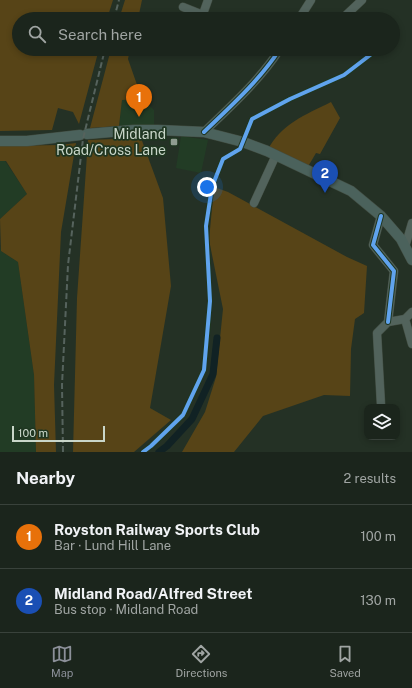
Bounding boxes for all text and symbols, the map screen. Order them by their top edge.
search box [12,12,400,56]
icon: search [26,23,48,45]
text: Search here [58,26,142,43]
pin: 1 [126,84,152,117]
place label: Midland Road/Cross Lane [56,126,166,158]
marker: Midland Road/Cross Lane [169,137,179,147]
pin: 2 [312,160,338,193]
your location [197,177,217,197]
map controls [364,404,400,440]
button: layers [364,404,400,440]
scale bar [12,424,105,443]
text: 100 m [18,427,48,439]
text: Nearby [16,468,75,488]
text: 2 results [344,471,396,486]
text: Royston Railway Sports Club [54,521,260,538]
text: 1 [26,529,32,544]
text: 100 m [360,529,396,544]
text: Bar · Lund Hill Lane [54,538,171,553]
text: Midland Road/Alfred Street [54,585,252,602]
text: 2 [25,593,33,608]
text: 130 m [360,593,396,608]
text: Bus stop · Midland Road [54,602,198,617]
tab: Map [51,643,73,679]
tab: Directions [176,643,227,679]
tab: Saved [329,643,361,679]

